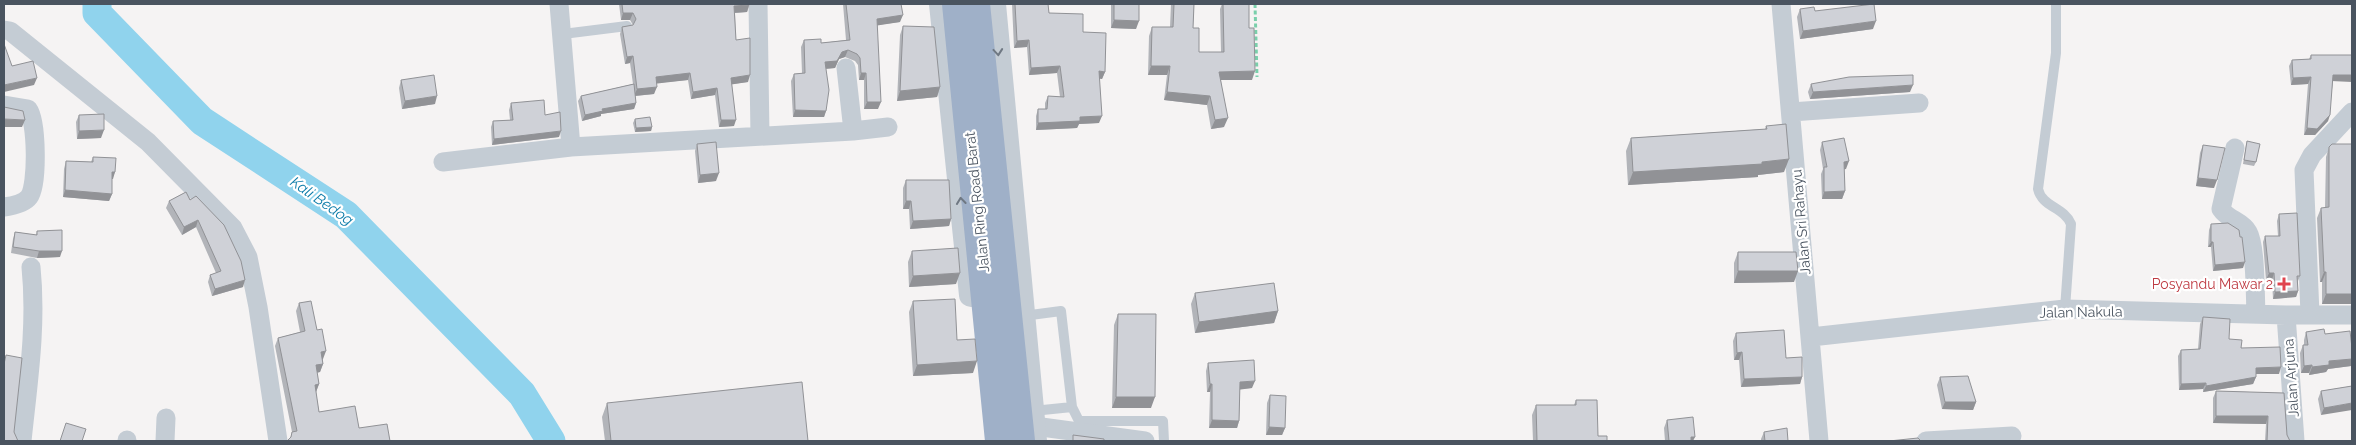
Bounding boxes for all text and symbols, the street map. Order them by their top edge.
one-way arrow [992,49,1003,57]
street label: Jalan Ring Road Barat [962,131,992,273]
street label: Jalan Sri Rahayu [1788,169,1814,275]
water label: Kali Bedog [287,173,357,229]
one-way arrow [956,197,967,205]
place label: Posyandu Mawar 2 [2152,276,2273,292]
marker: Posyandu Mawar 2 [2277,277,2291,291]
street label: Jalan Nakula [2039,303,2123,321]
street label: Jalan Arjuna [2280,338,2302,418]

